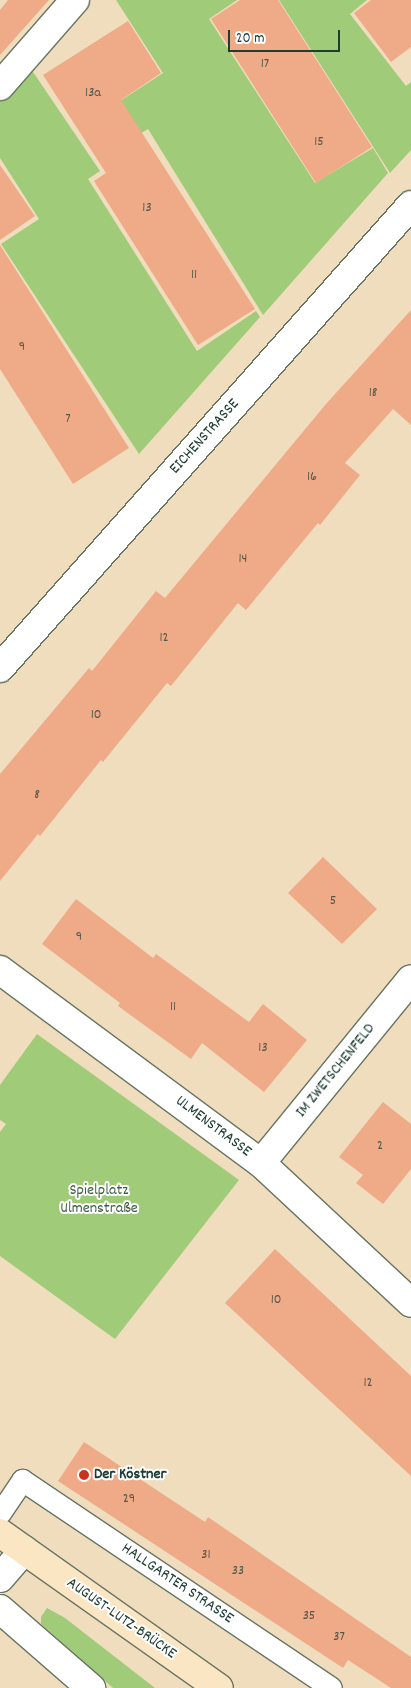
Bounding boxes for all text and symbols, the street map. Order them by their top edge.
scale bar [231,20,344,52]
text: 20 m [236,28,264,50]
house number: 17 [261,56,269,72]
house number: 13a [85,85,101,101]
house number: 15 [314,134,324,150]
house number: 13 [142,200,152,216]
house number: 11 [191,267,197,283]
house number: 9 [19,339,25,355]
house number: 18 [369,385,377,401]
street label: EICHENSTRASSE [166,395,244,479]
house number: 7 [65,411,71,427]
house number: 16 [307,469,317,485]
house number: 14 [239,551,247,567]
house number: 12 [159,630,169,646]
house number: 10 [91,707,101,723]
house number: 8 [34,787,40,803]
house number: 5 [330,893,336,909]
house number: 9 [76,929,82,945]
house number: 11 [170,999,176,1015]
street label: IM ZWETSCHENFELD [292,1020,380,1122]
house number: 13 [258,1040,268,1056]
street label: ULMENSTRASSE [171,1092,255,1162]
house number: 2 [377,1138,383,1154]
park label: Spielplatz Ulmenstraße [60,1181,138,1219]
house number: 10 [271,1292,281,1308]
house number: 12 [363,1375,373,1391]
place label: Der Köstner [94,1465,166,1485]
marker: Der Köstner [78,1469,90,1481]
house number: 29 [123,1491,135,1507]
street label: HALLGARTER STRASSE [117,1539,237,1629]
house number: 31 [201,1547,211,1563]
house number: 33 [232,1563,244,1579]
street label: AUGUST-LUTZ-BRÜCKE [62,1574,180,1664]
house number: 35 [303,1608,315,1624]
house number: 37 [333,1629,345,1645]

